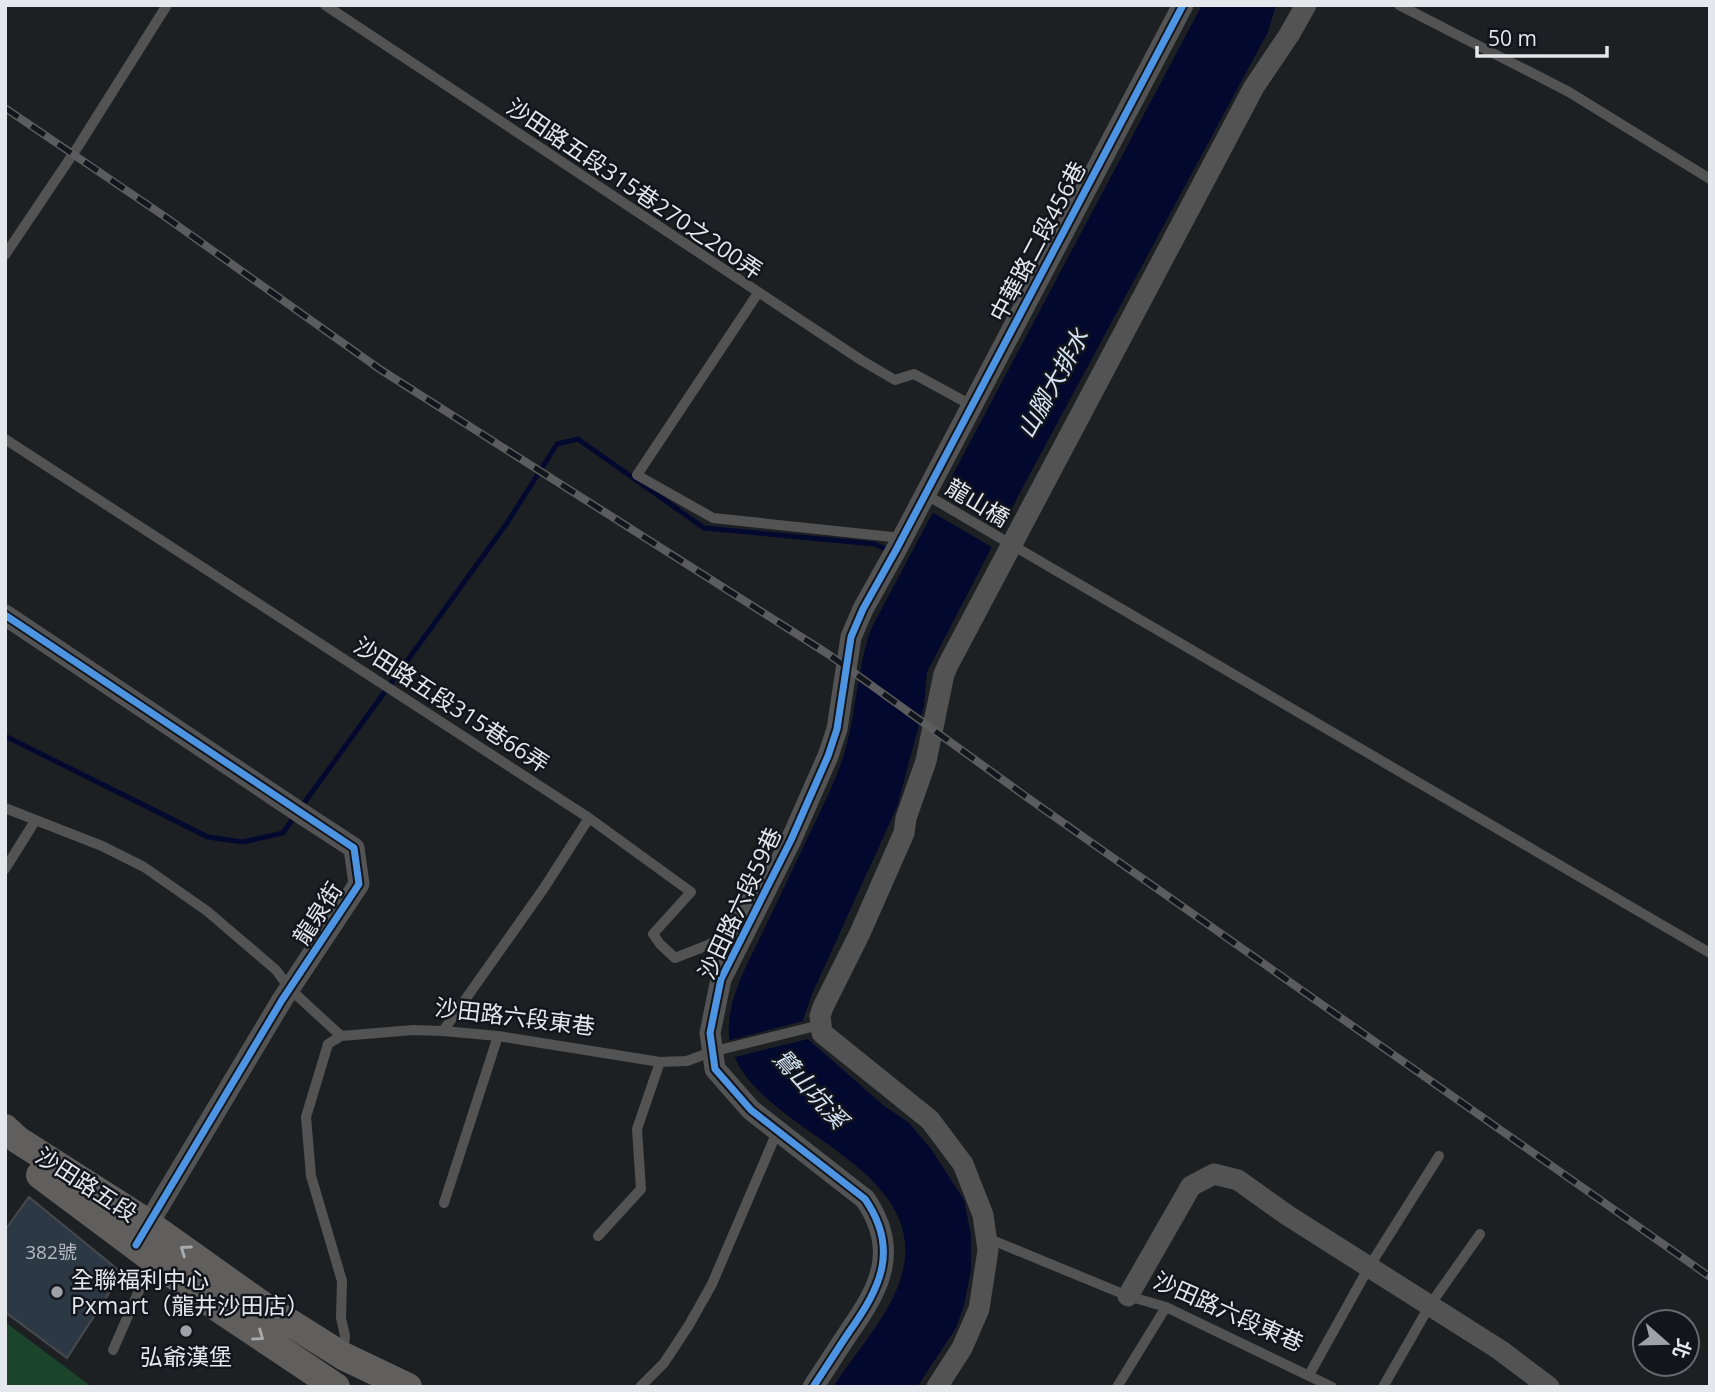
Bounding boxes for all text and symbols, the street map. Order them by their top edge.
scale bar [1477,14,1606,58]
text: 50 m [1488,24,1537,52]
street label: 沙田路五段315巷270之200弄 [501,90,769,286]
street label: 中華路二段456巷 [981,155,1093,327]
water label: 山腳大排水 [1008,322,1096,443]
street label: 龍山橋 [940,471,1016,533]
street label: 沙田路五段315巷66弄 [348,629,556,779]
street label: 沙田路六段59巷 [690,822,788,984]
street label: 龍泉街 [285,875,349,951]
street label: 沙田路六段東巷 [433,990,597,1042]
water label: 鷺山坑溪 [767,1041,857,1137]
street label: 沙田路五段 [30,1139,144,1229]
house number: 382號 [25,1239,77,1265]
one-way arrow [180,1245,193,1258]
place label: 全聯福利中心 Pxmart（龍井沙田店） [71,1263,310,1321]
street label: 沙田路六段東巷 [1149,1264,1309,1358]
marker: 全聯福利中心 Pxmart（龍井沙田店） [49,1284,65,1300]
north arrow [1631,1308,1701,1378]
marker: 弘爺漢堡 [178,1323,194,1339]
one-way arrow [251,1328,264,1340]
text: 北 [1667,1335,1697,1362]
place label: 弘爺漢堡 [140,1340,232,1372]

